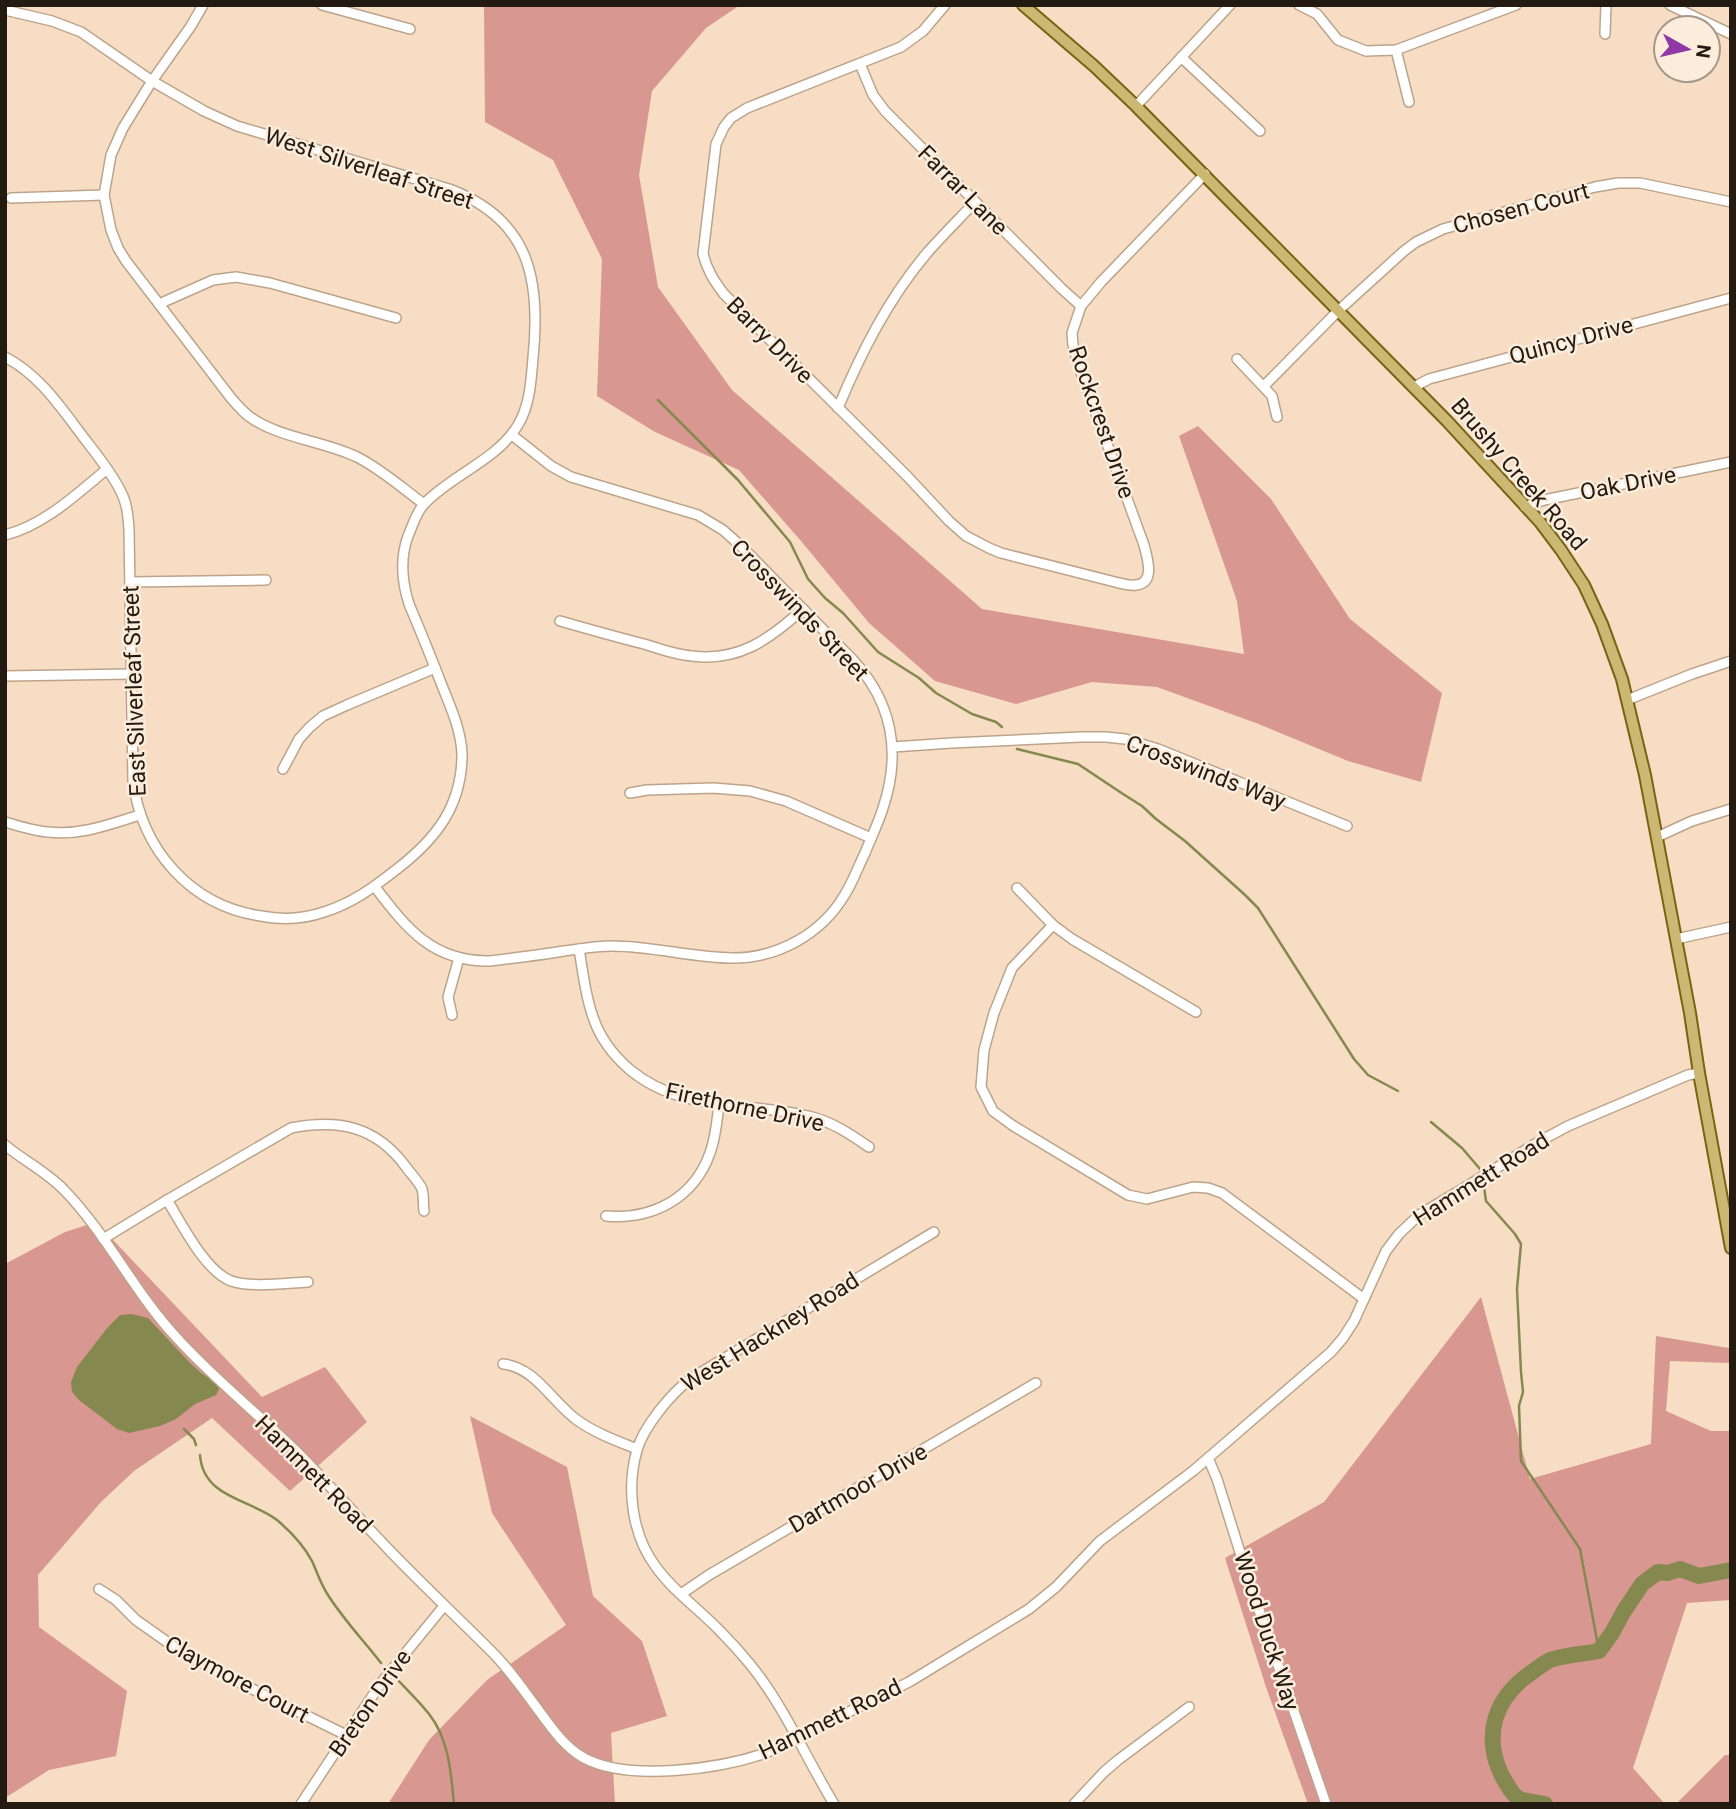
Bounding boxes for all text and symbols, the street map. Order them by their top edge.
north arrow [1652,14,1722,84]
text: N [1691,43,1716,60]
street label: West Silverleaf Street [261,122,477,215]
street label: Farrar Lane [912,140,1013,241]
street label: Chosen Court [1450,177,1592,240]
street label: Barry Drive [721,292,818,389]
street label: Quincy Drive [1506,311,1636,370]
street label: Rockcrest Drive [1063,342,1140,502]
street label: Brushy Creek Road [1445,393,1592,556]
street label: Oak Drive [1578,461,1678,506]
street label: Crosswinds Street [725,534,874,687]
street label: East Silverleaf Street [117,585,152,797]
street label: Crosswinds Way [1122,730,1290,815]
street label: Firethorne Drive [663,1077,827,1137]
street label: Hammett Road [1408,1127,1554,1232]
street label: West Hackney Road [677,1267,864,1398]
street label: Hammett Road [249,1410,378,1539]
street label: Dartmoor Drive [784,1438,932,1539]
street label: Wood Duck Way [1228,1548,1305,1714]
street label: Claymore Court [160,1630,313,1729]
street label: Breton Drive [324,1645,417,1762]
street label: Hammett Road [755,1673,906,1766]

